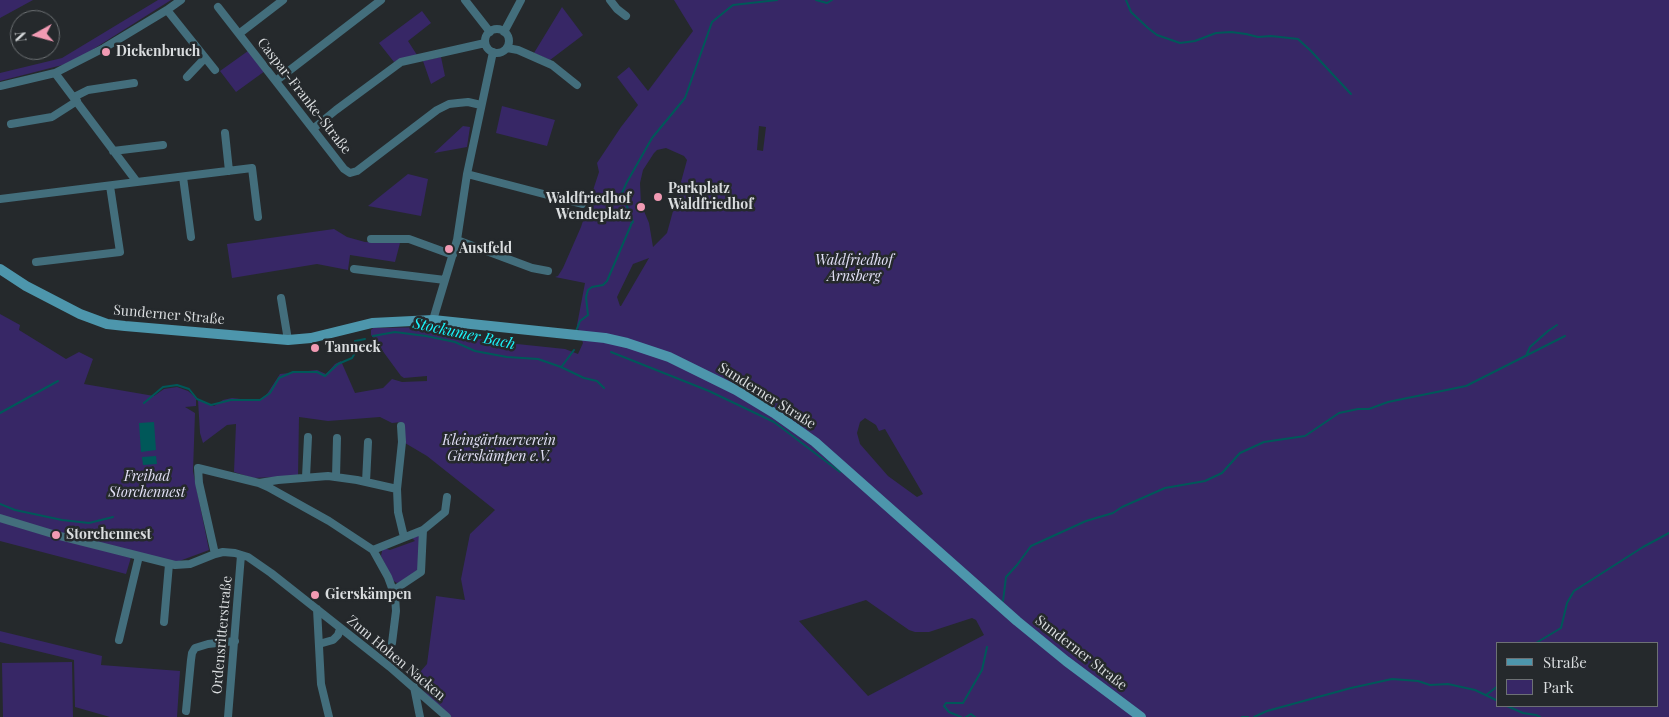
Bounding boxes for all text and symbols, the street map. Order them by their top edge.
north arrow [10,10,60,60]
text: N [11,31,31,43]
street label: Caspar-Franke-Straße [253,35,355,157]
place label: Dickenbruch [116,44,200,60]
marker: Dickenbruch [100,46,112,58]
place label: Parkplatz Waldfriedhof [668,181,753,213]
place label: Waldfriedhof Wendeplatz [546,191,631,223]
marker: Parkplatz Waldfriedhof [652,191,664,203]
marker: Waldfriedhof Wendeplatz [635,201,647,213]
place label: Austfeld [459,241,512,257]
marker: Austfeld [443,243,455,255]
park label: Waldfriedhof Arnsberg [815,253,893,286]
street label: Sunderner Straße [113,302,225,328]
water label: Stockumer Bach [411,314,517,354]
place label: Tanneck [325,340,381,356]
marker: Tanneck [309,342,321,354]
street label: Sunderner Straße [715,359,819,433]
park label: Kleingärtnerverein Gierskämpen e.V. [442,433,556,466]
park label: Freibad Storchennest [109,469,185,502]
place label: Storchennest [66,527,151,543]
marker: Storchennest [50,529,62,541]
street label: Ordensritterstraße [208,575,236,695]
place label: Gierskämpen [325,587,412,603]
marker: Gierskämpen [309,589,321,601]
street label: Zum Hohen Nacken [343,612,449,704]
street label: Sunderner Straße [1032,612,1130,694]
legend [1496,642,1659,707]
text: Straße [1543,652,1587,672]
text: Park [1543,677,1574,697]

